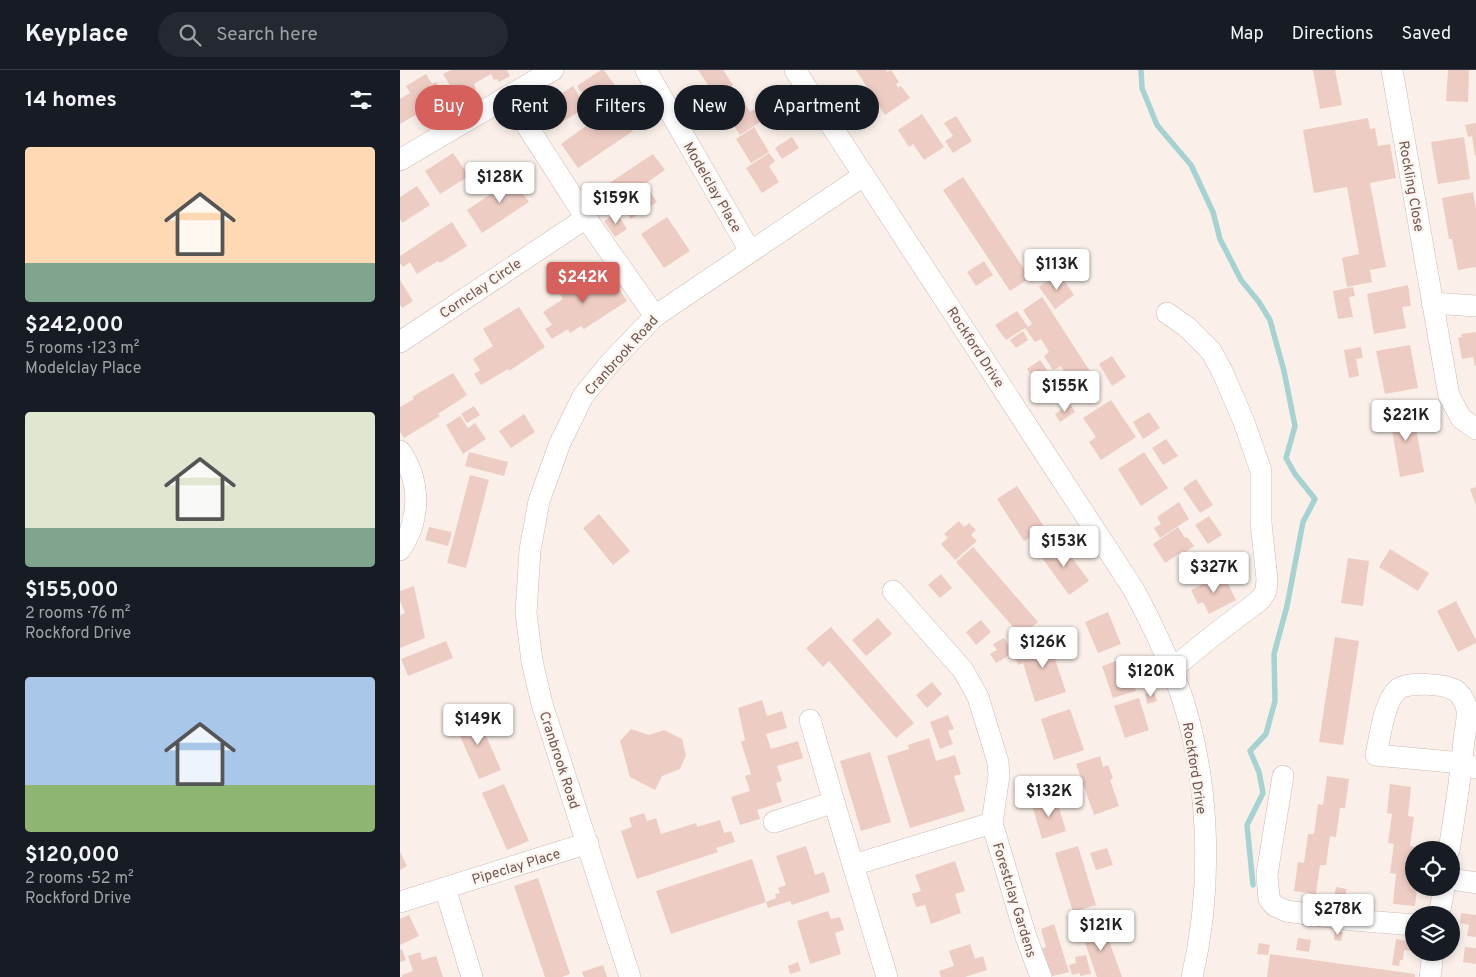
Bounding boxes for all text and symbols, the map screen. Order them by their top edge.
search box [158,12,508,57]
text: Keyplace [25,20,128,50]
icon: search [176,21,204,49]
text: Search here [216,23,318,47]
text: Map [1230,23,1264,46]
text: Directions [1292,23,1374,46]
text: Saved [1402,23,1451,46]
chip: Buy [415,85,483,130]
chip: Rent [493,85,567,130]
chip: Filters [577,85,664,130]
chip: New [674,85,745,130]
chip: Apartment [755,85,879,130]
icon: filters [347,86,375,114]
text: 14 homes [25,87,117,114]
street label: Modelclay Place [679,139,745,236]
street label: Rockling Close [1394,139,1427,233]
pin: $128K [465,162,535,204]
text: $128K [476,168,524,188]
icon: home [155,179,245,269]
pin: $159K [581,182,651,225]
text: $159K [593,189,640,209]
pin: $113K [1022,248,1092,291]
text: $113K [1035,255,1079,275]
street label: Cornclay Circle [437,256,525,323]
pin: $242K [548,262,618,304]
text: $242K [558,268,608,288]
street label: Rockford Drive [942,304,1007,391]
text: $242,000 [25,312,124,339]
street label: Cranbrook Road [582,313,662,399]
text: 5 rooms · 123 m² [25,339,140,359]
text: Modelclay Place [25,359,141,379]
pin: $155K [1030,370,1100,413]
text: $155K [1042,377,1088,397]
pin: $221K [1371,400,1441,442]
text: $221K [1383,406,1429,426]
icon: home [155,444,245,534]
pin: $153K [1029,526,1099,568]
text: $153K [1041,532,1087,552]
pin: $327K [1179,552,1249,594]
text: $327K [1190,558,1238,578]
text: $155,000 [25,577,119,604]
text: 2 rooms · 76 m² [25,604,131,624]
text: Rockford Drive [25,624,131,644]
pin: $126K [1008,626,1078,669]
text: $126K [1020,633,1067,653]
pin: $120K [1116,656,1186,698]
text: $120K [1127,662,1175,682]
pin: $149K [443,704,513,746]
icon: home [155,709,245,799]
text: $149K [454,710,502,730]
street label: Cranbrook Road [535,710,582,811]
street label: Rockford Drive [1178,721,1209,815]
pin: $132K [1014,776,1084,818]
text: $132K [1026,782,1072,802]
street label: Forestclay Gardens [988,841,1039,960]
map controls [1405,841,1460,961]
button: locate [1405,841,1460,896]
text: $120,000 [25,842,120,869]
street label: Pipeclay Place [470,846,563,889]
text: 2 rooms · 52 m² [25,869,134,889]
text: Rockford Drive [25,889,131,909]
pin: $278K [1303,894,1373,936]
text: $278K [1314,900,1362,920]
button: layers [1405,906,1460,961]
pin: $121K [1066,910,1136,952]
text: $121K [1079,916,1123,936]

